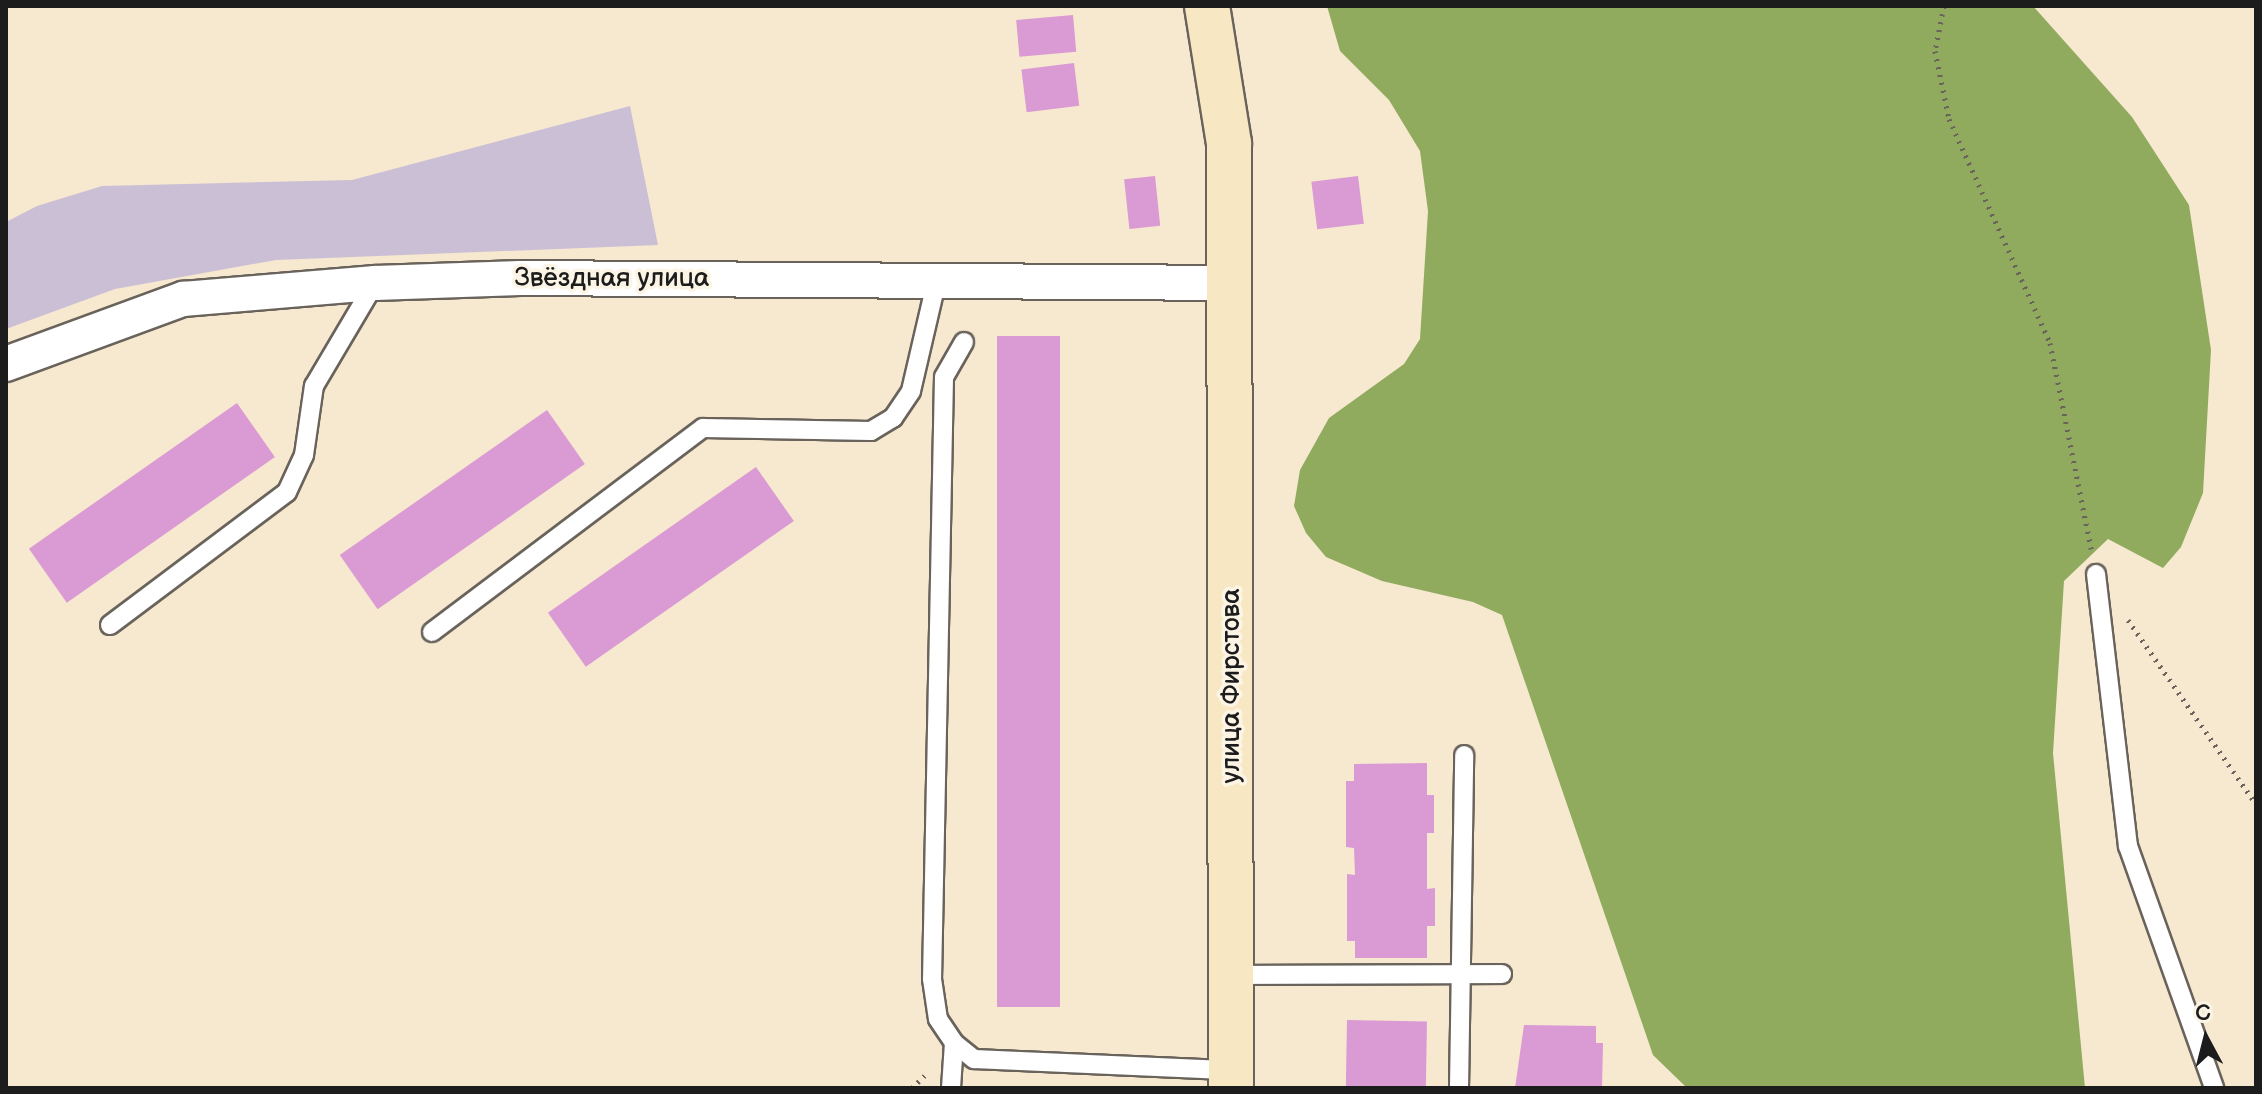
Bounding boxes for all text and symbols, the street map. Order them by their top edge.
street label: Звёздная улица [515,263,709,295]
street label: улица Фирстова [1216,588,1248,784]
north arrow [2166,998,2246,1078]
text: С [2194,999,2212,1028]

